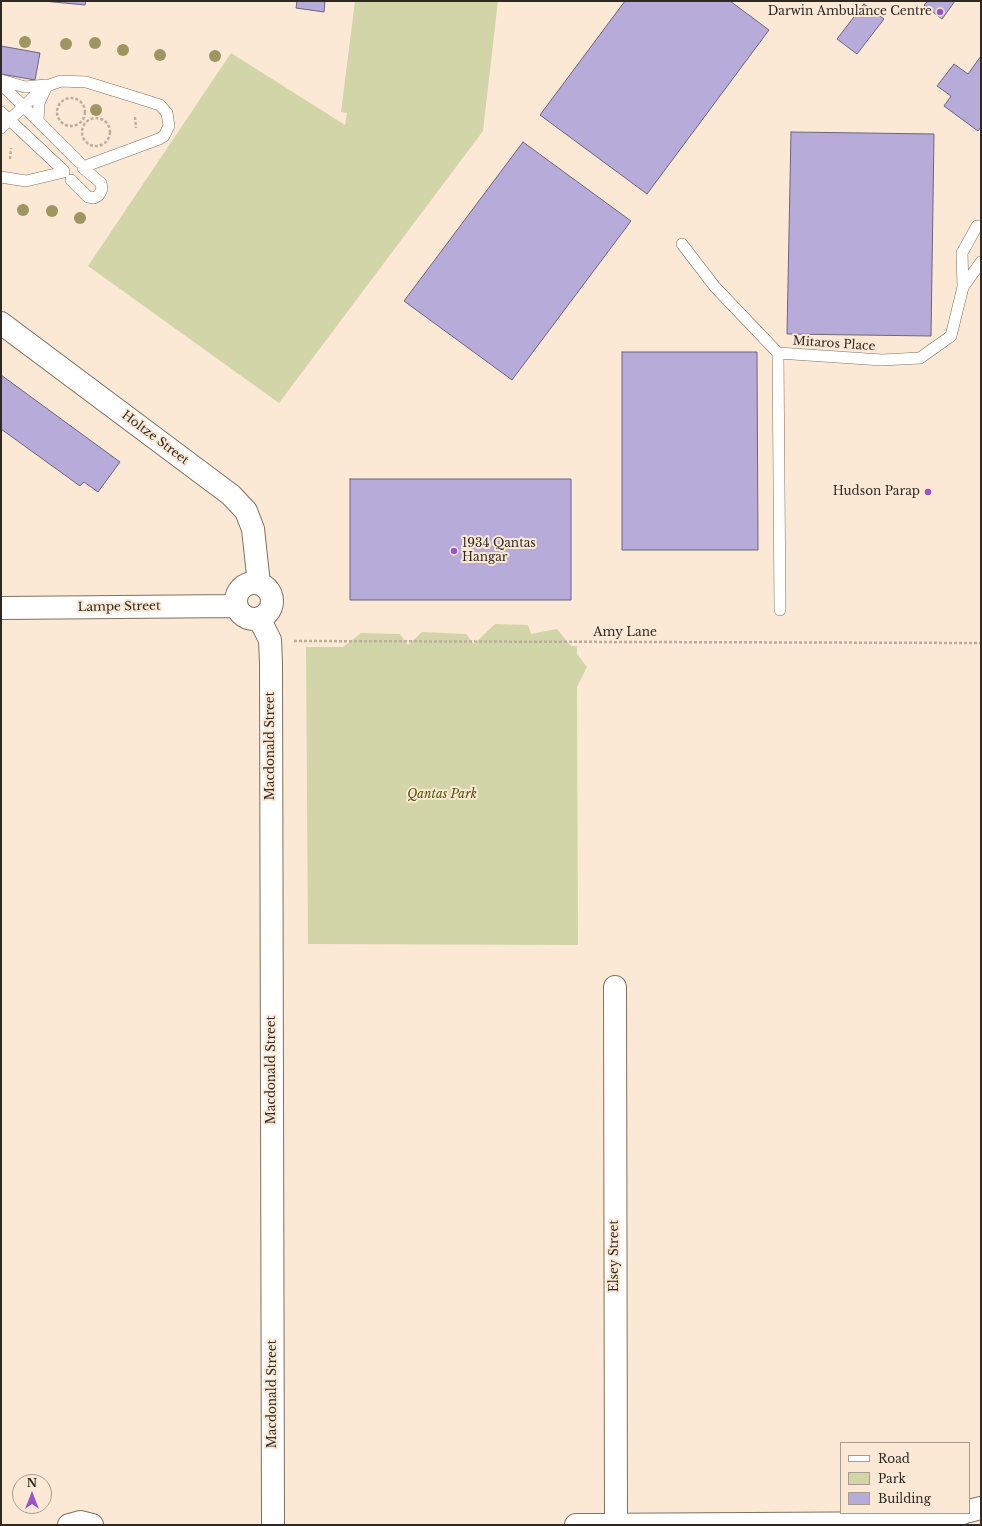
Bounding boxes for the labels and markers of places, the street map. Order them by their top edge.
place label: Darwin Ambulance Centre [768,5,932,19]
marker: Darwin Ambulance Centre [935,7,945,17]
place label: Hudson Parap [833,485,920,499]
marker: Hudson Parap [923,487,933,497]
place label: 1934 Qantas Hangar [462,537,536,565]
marker: 1934 Qantas Hangar [449,546,459,556]

